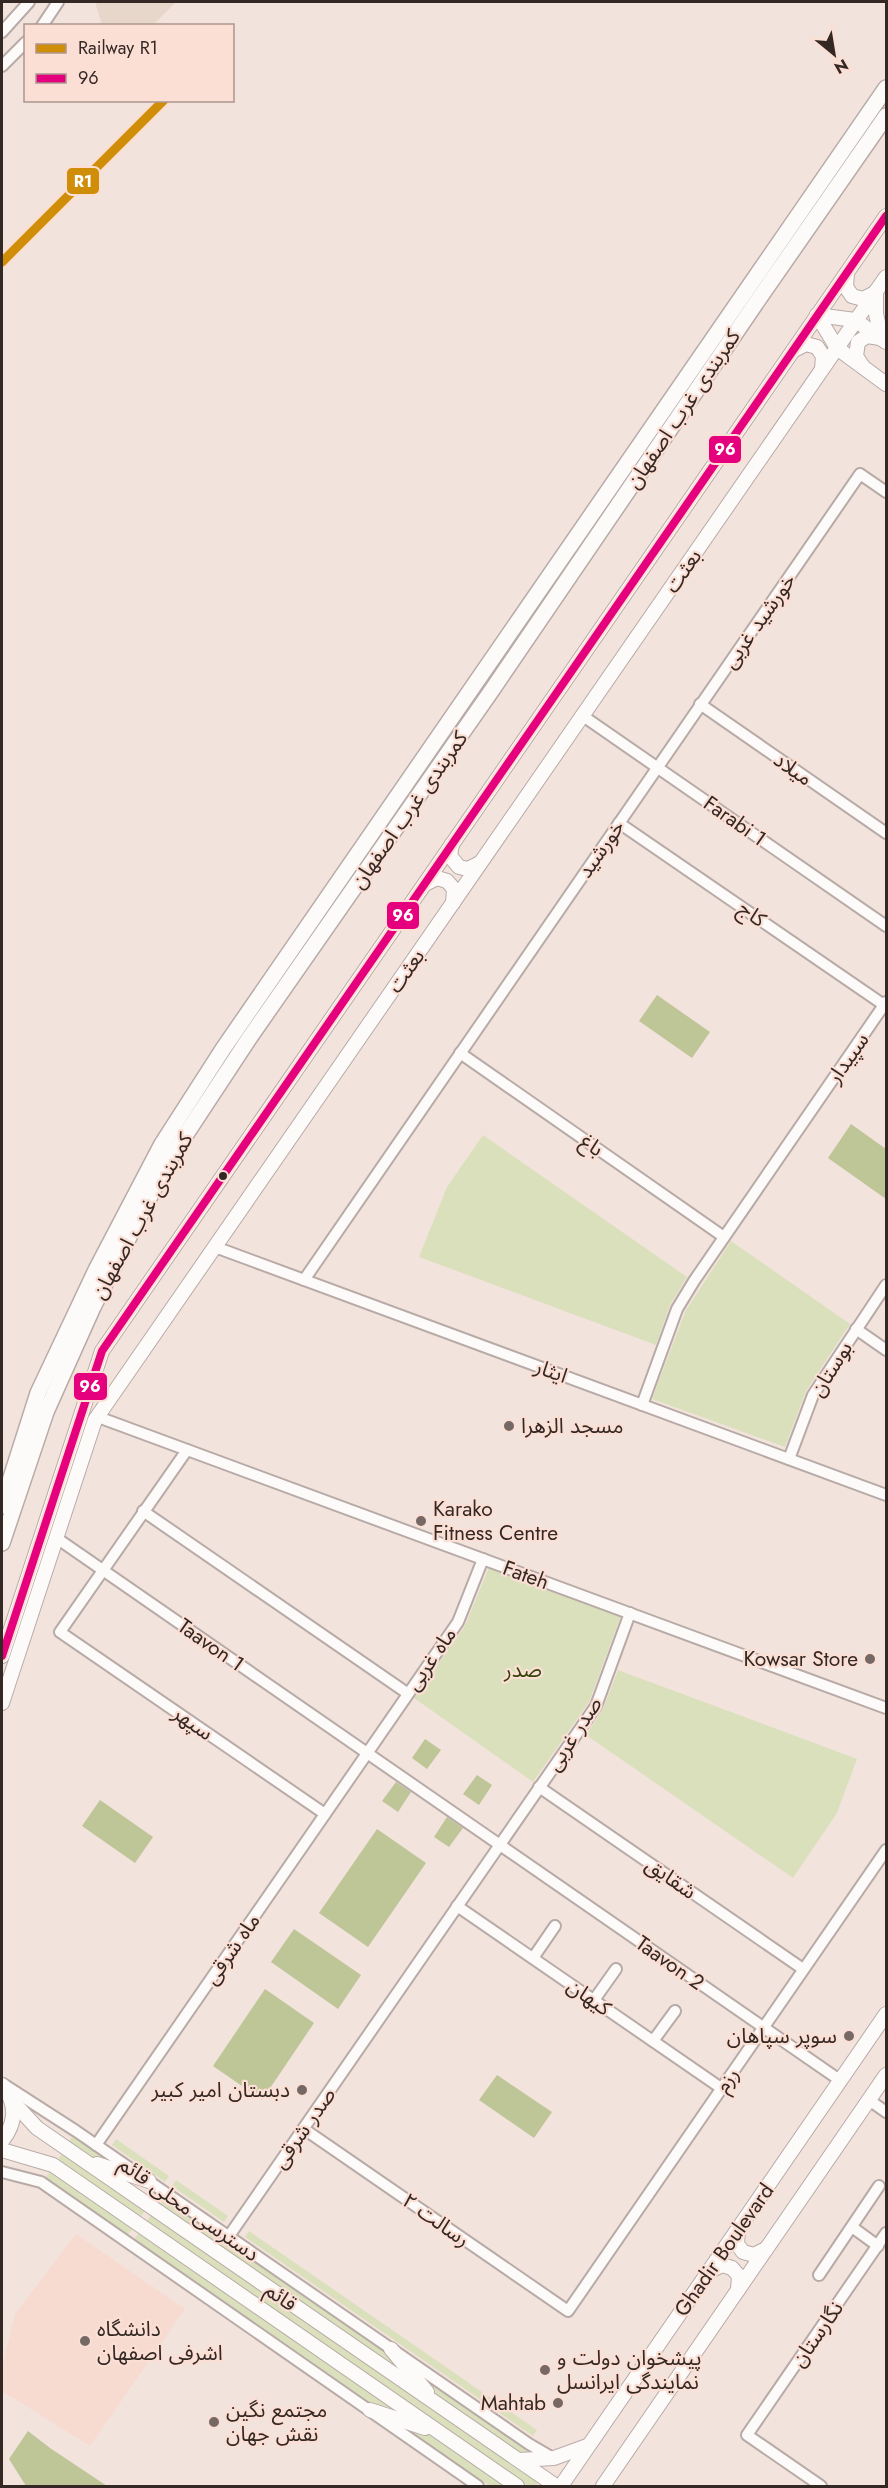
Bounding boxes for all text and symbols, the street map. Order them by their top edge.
legend [24,24,234,102]
north arrow [804,24,864,84]
text: Railway R1 [78,35,158,61]
text: N [830,53,853,80]
text: 96 [78,65,99,91]
line badge: R1 [66,167,100,195]
text: R1 [74,170,92,193]
street label: کمربندی غرب اصفهان [618,323,748,495]
line badge: 96 [708,435,742,464]
text: 96 [714,438,736,461]
street label: بعثت [657,543,709,599]
street label: خورشید غربی [715,567,803,675]
street label: کمربندی غرب اصفهان [343,725,475,895]
street label: میلاد [767,745,819,793]
street label: Farabi 1 [698,789,772,853]
street label: خورشید [570,814,632,884]
street label: کاج [732,894,772,935]
line badge: 96 [386,901,420,930]
text: 96 [392,904,414,927]
street label: بعثت [380,943,432,999]
street label: سپیدار [819,1026,876,1090]
street label: باغ [574,1126,610,1164]
street label: کمربندی غرب اصفهان [84,1127,200,1305]
unlabelled marker [217,1170,229,1182]
street label: بوستان [802,1335,860,1403]
street label: ایثار [529,1351,572,1391]
line badge: 96 [73,1372,108,1401]
text: 96 [79,1375,101,1398]
place label: مسجد الزهرا [521,1411,624,1441]
marker: مسجد الزهرا [502,1419,516,1433]
place label: Karako Fitness Centre [433,1494,558,1548]
marker: Karako Fitness Centre [414,1514,428,1528]
street label: Fateh [499,1553,553,1597]
street label: Taavon 1 [172,1611,250,1679]
street label: ماه غربی [398,1621,464,1697]
place label: Kowsar Store [744,1644,858,1674]
marker: Kowsar Store [863,1652,877,1666]
park label: صدر [503,1655,542,1685]
street label: صدر غربی [539,1691,609,1777]
street label: سپهر [166,1698,219,1748]
street label: شقایق [639,1850,703,1906]
street label: ماه شرقی [197,1907,267,1991]
street label: Taavon 2 [630,1929,710,1997]
street label: کیهان [561,1971,617,2023]
place label: سوپر سپاهان [727,2021,837,2051]
marker: سوپر سپاهان [842,2029,856,2043]
street label: رزم [708,2061,747,2099]
place label: دبستان امیر کبیر [150,2075,290,2105]
street label: صدر شرقی [265,2081,343,2175]
marker: دبستان امیر کبیر [295,2083,309,2097]
street label: دسترسی محلی قائم [113,2149,265,2269]
street label: Ghadir Boulevard [667,2177,781,2323]
street label: رسالت ۲ [396,2186,476,2254]
street label: قائم [259,2275,303,2319]
street label: نگارستان [783,2295,851,2373]
place label: دانشگاه اشرفی اصفهان [97,2314,223,2368]
marker: دانشگاه اشرفی اصفهان [78,2334,92,2348]
place label: پیشخوان دولت و نمایندگی ایرانسل [557,2343,701,2397]
marker: پیشخوان دولت و نمایندگی ایرانسل [538,2363,552,2377]
place label: Mahtab [481,2388,546,2418]
place label: مجتمع نگین نقش جهان [226,2395,327,2449]
marker: Mahtab [551,2396,565,2410]
marker: مجتمع نگین نقش جهان [207,2415,221,2429]

